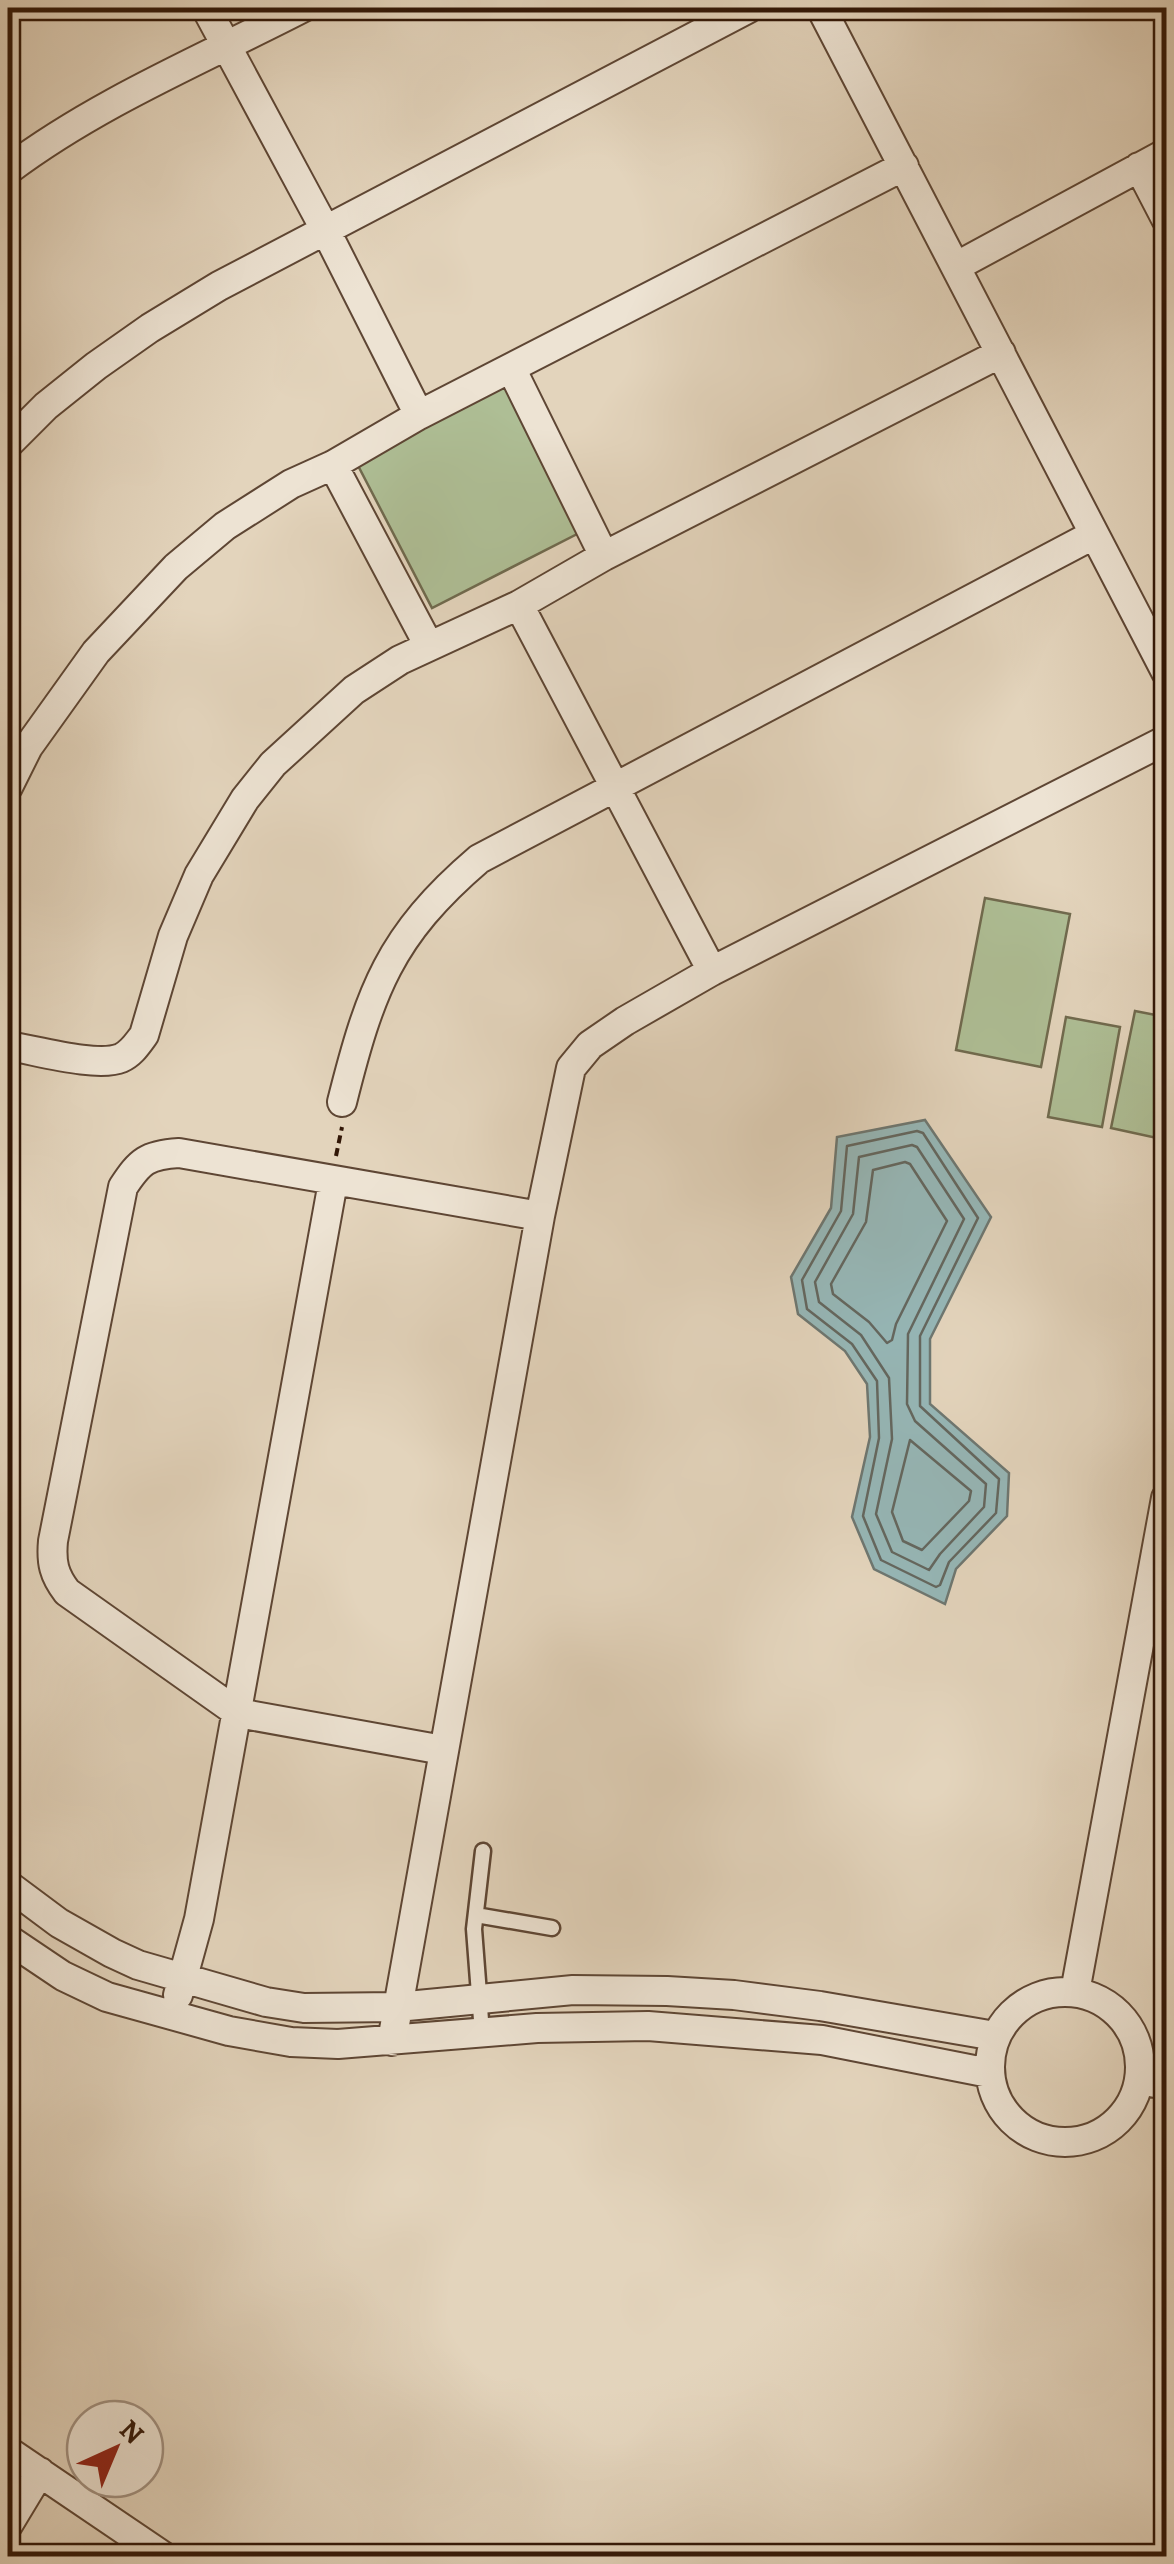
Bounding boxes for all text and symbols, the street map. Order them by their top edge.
north arrow [65,2399,165,2499]
text: N [111,2411,152,2452]

